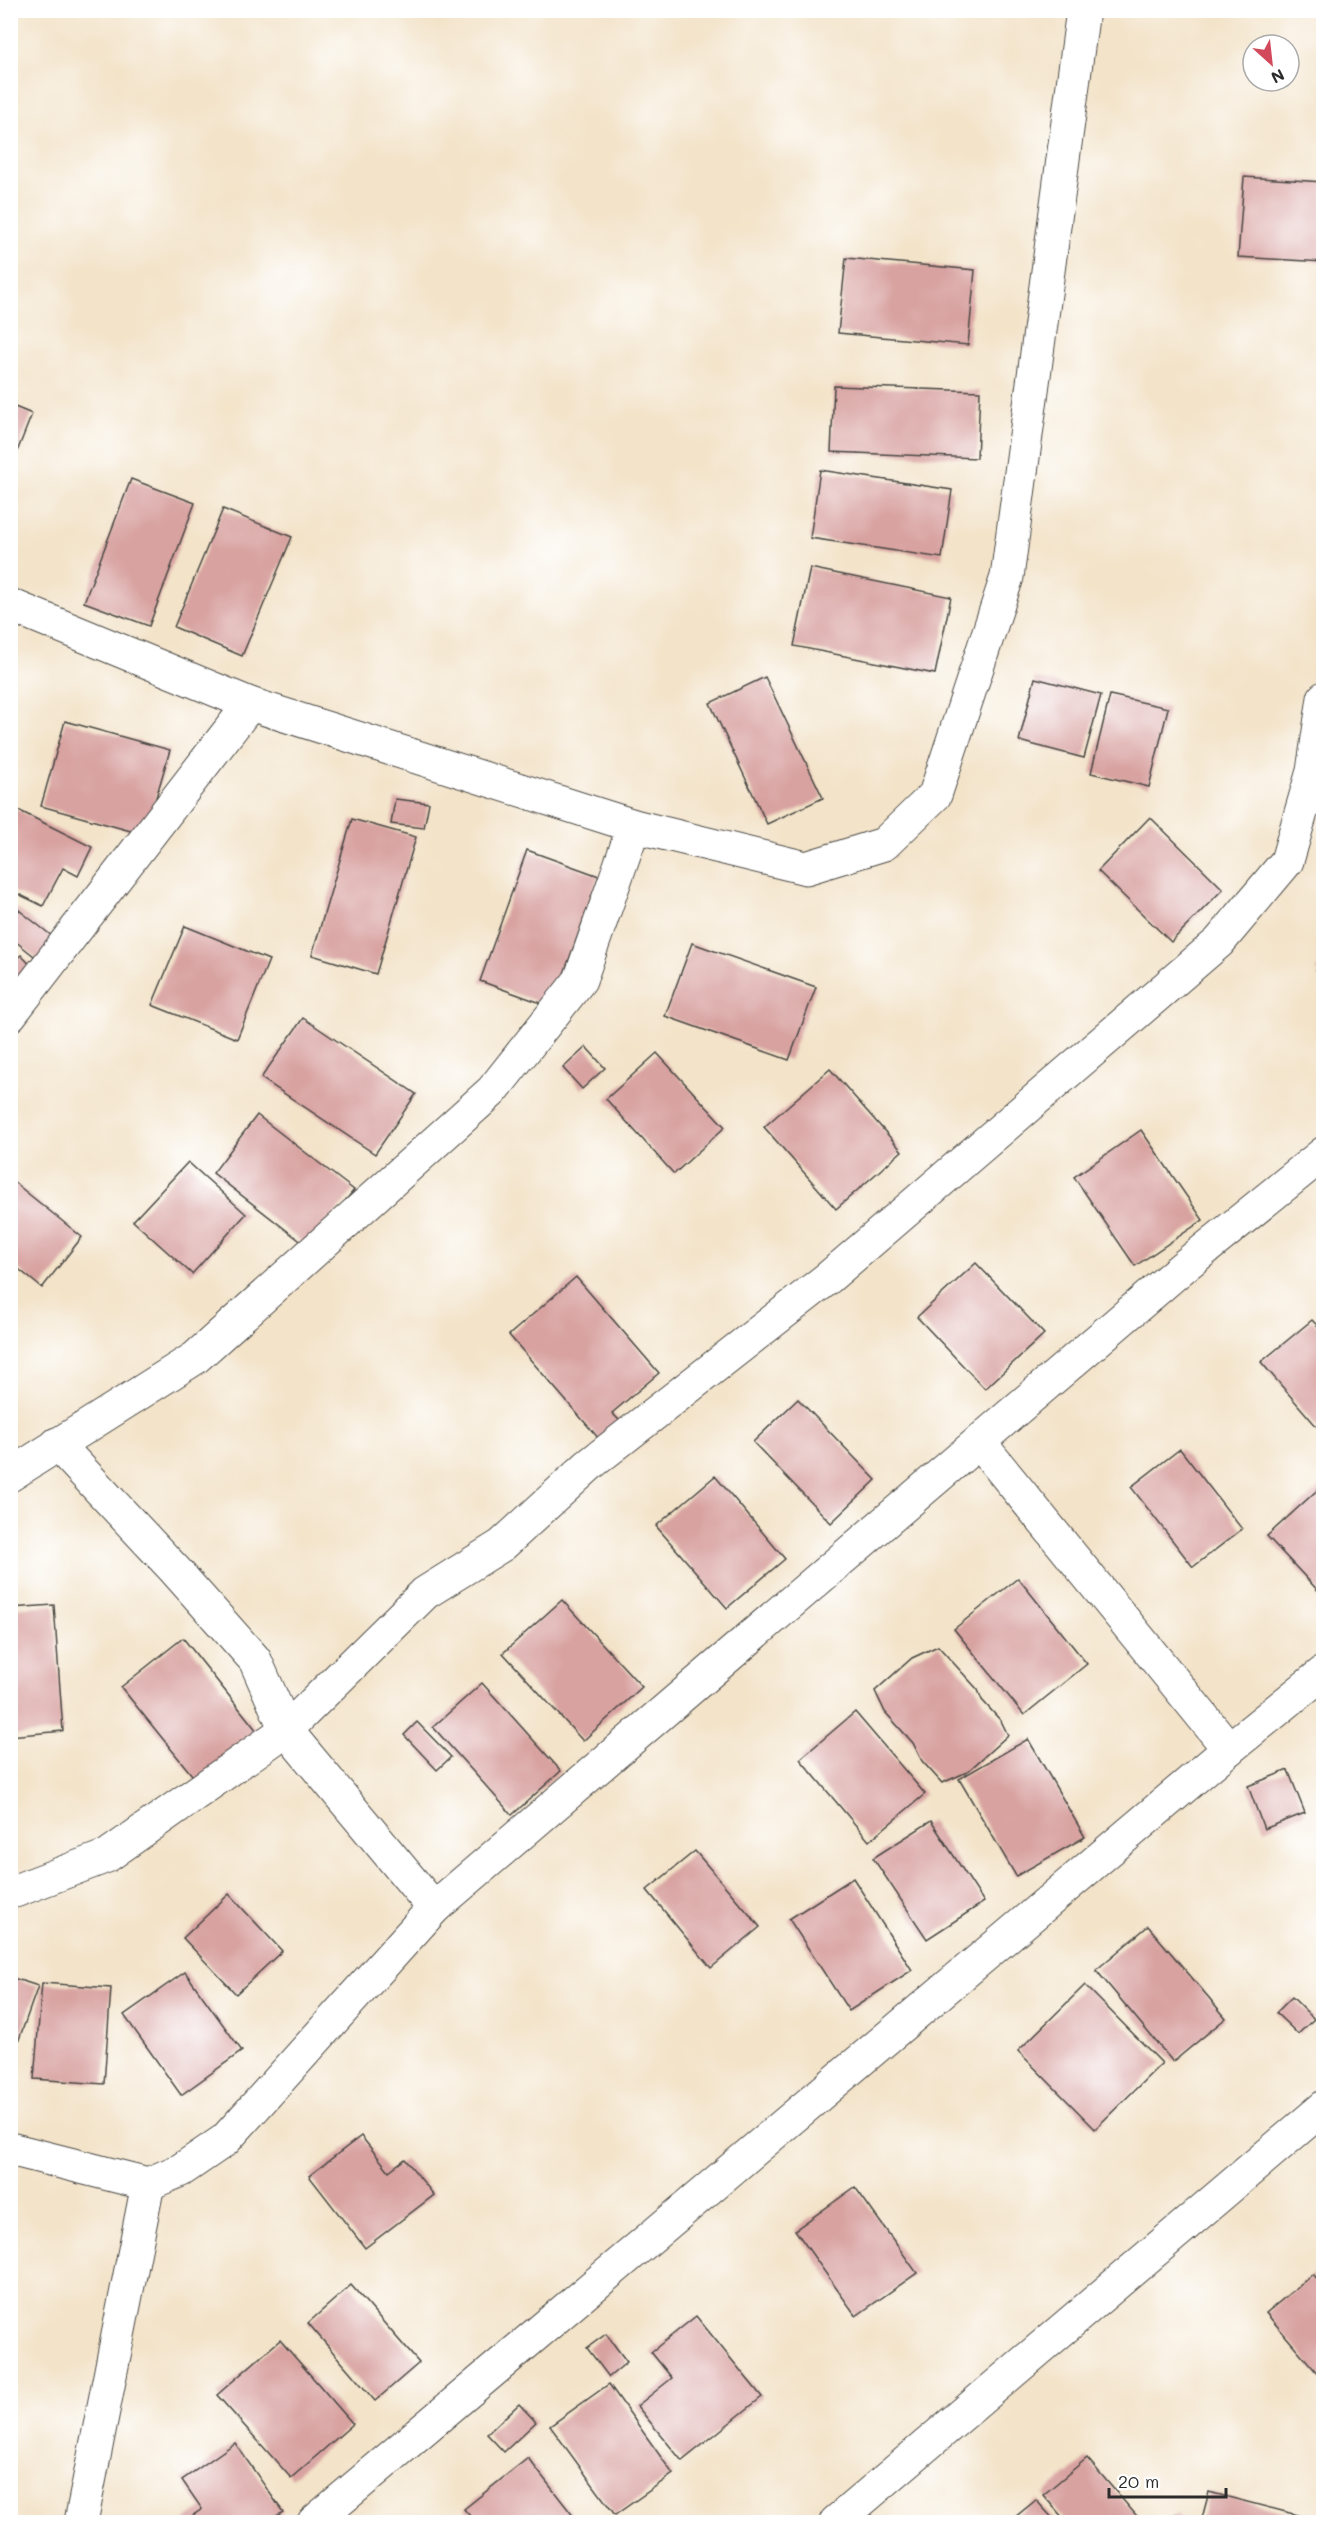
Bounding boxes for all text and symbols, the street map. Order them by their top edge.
north arrow [1241,33,1301,93]
text: N [1268,65,1288,89]
scale bar [1109,2461,1226,2499]
text: 20 m [1118,2469,1159,2493]

